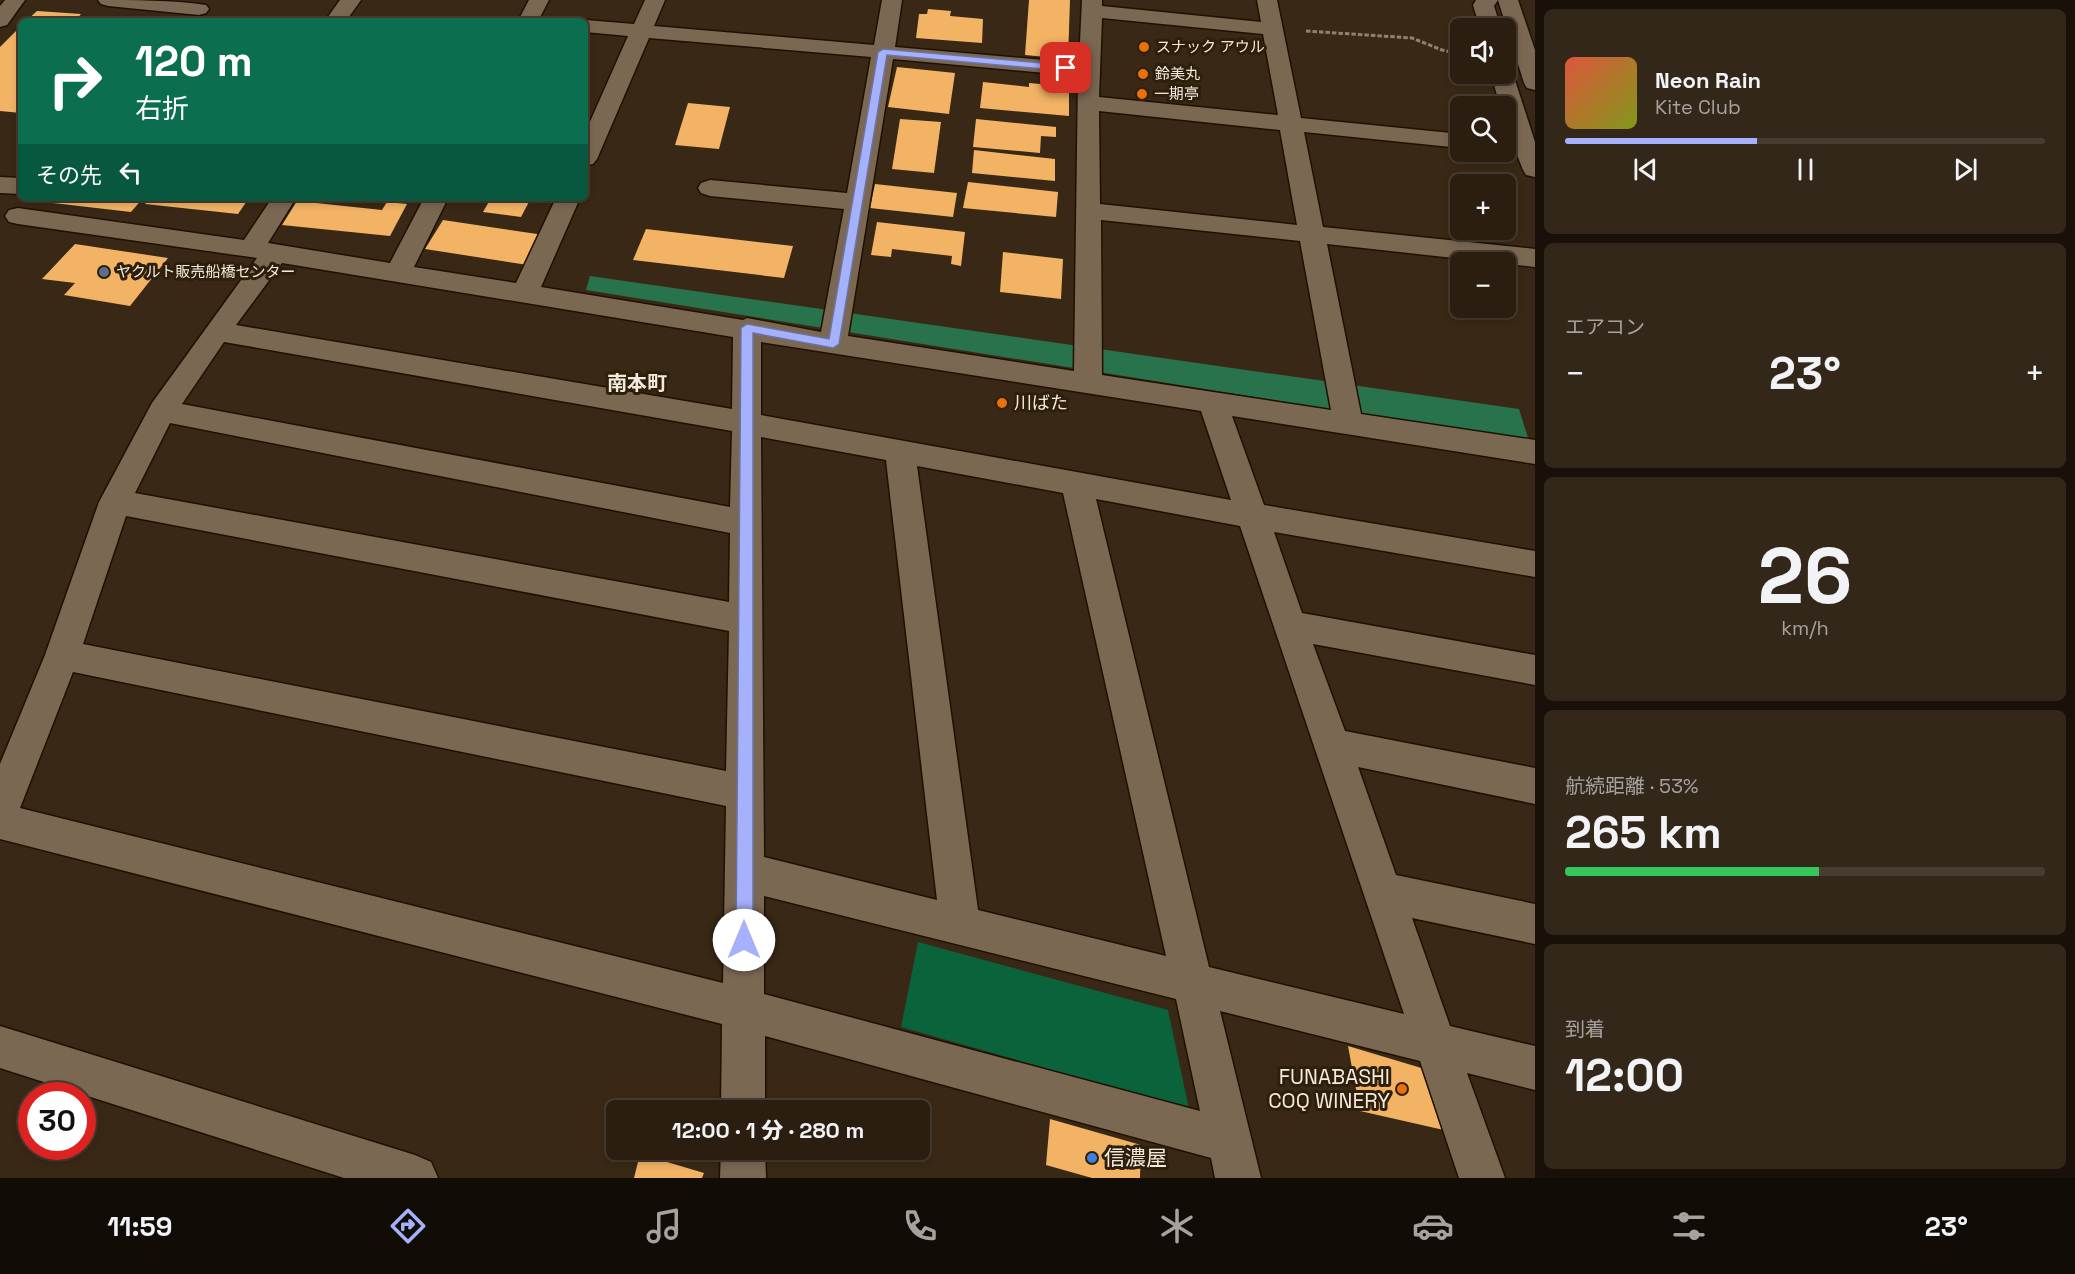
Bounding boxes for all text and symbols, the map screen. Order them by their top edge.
map controls [1450,18,1516,318]
button: sound [1450,18,1516,84]
text: 120 m [135,35,253,88]
place label: スナック アウル [1156,37,1265,56]
marker: スナック アウル [1137,40,1151,54]
icon: right [36,42,114,120]
pin [1040,42,1091,93]
icon: arrive [1049,51,1082,84]
place label: 鈴美丸 [1155,64,1200,83]
text: Neon Rain [1655,66,1761,94]
marker: 鈴美丸 [1136,67,1150,81]
place label: 一期亭 [1154,84,1199,103]
marker: 一期亭 [1135,87,1149,101]
text: 右折 [135,91,189,126]
text: Kite Club [1655,94,1741,120]
button: search [1450,96,1516,162]
icon: previous [1629,153,1662,186]
icon: pause [1789,153,1822,186]
icon: next [1949,153,1982,186]
icon: left [114,156,147,189]
text: その先 [36,161,102,189]
button: + [1450,174,1516,240]
button: − [1450,252,1516,318]
place label: ヤクルト販売船橋センター [116,262,296,281]
marker: ヤクルト販売船橋センター [97,265,111,279]
text: エアコン [1565,314,1645,340]
text: 23° [1769,345,1841,402]
text: − [1565,353,1585,395]
text: + [2025,353,2045,395]
district label: 南本町 [607,370,667,396]
place label: 川ばた [1014,391,1068,414]
marker: 川ばた [995,396,1009,410]
text: 26 [1758,526,1852,626]
text: km/h [1781,615,1829,641]
text: 航続距離 · 53% [1565,773,1699,799]
text: 265 km [1565,804,1722,861]
position arrow [712,908,776,972]
text: 到着 [1565,1016,1605,1042]
text: 12:00 [1565,1047,1684,1104]
place label: FUNABASHI COQ WINERY [1268,1063,1390,1114]
speed limit sign: 30 [18,1082,96,1160]
marker: FUNABASHI COQ WINERY [1395,1082,1409,1096]
text: 12:00 · 1 分 · 280 m [672,1116,864,1144]
place label: 信濃屋 [1104,1144,1167,1171]
marker: 信濃屋 [1085,1151,1099,1165]
icon: directions [387,1205,429,1247]
icon: music [643,1205,685,1247]
icon: phone [899,1205,941,1247]
icon: climate [1156,1205,1198,1247]
icon: car [1412,1205,1454,1247]
icon: filters [1668,1205,1710,1247]
text: 11:59 [107,1209,173,1244]
text: 23° [1925,1209,1968,1244]

